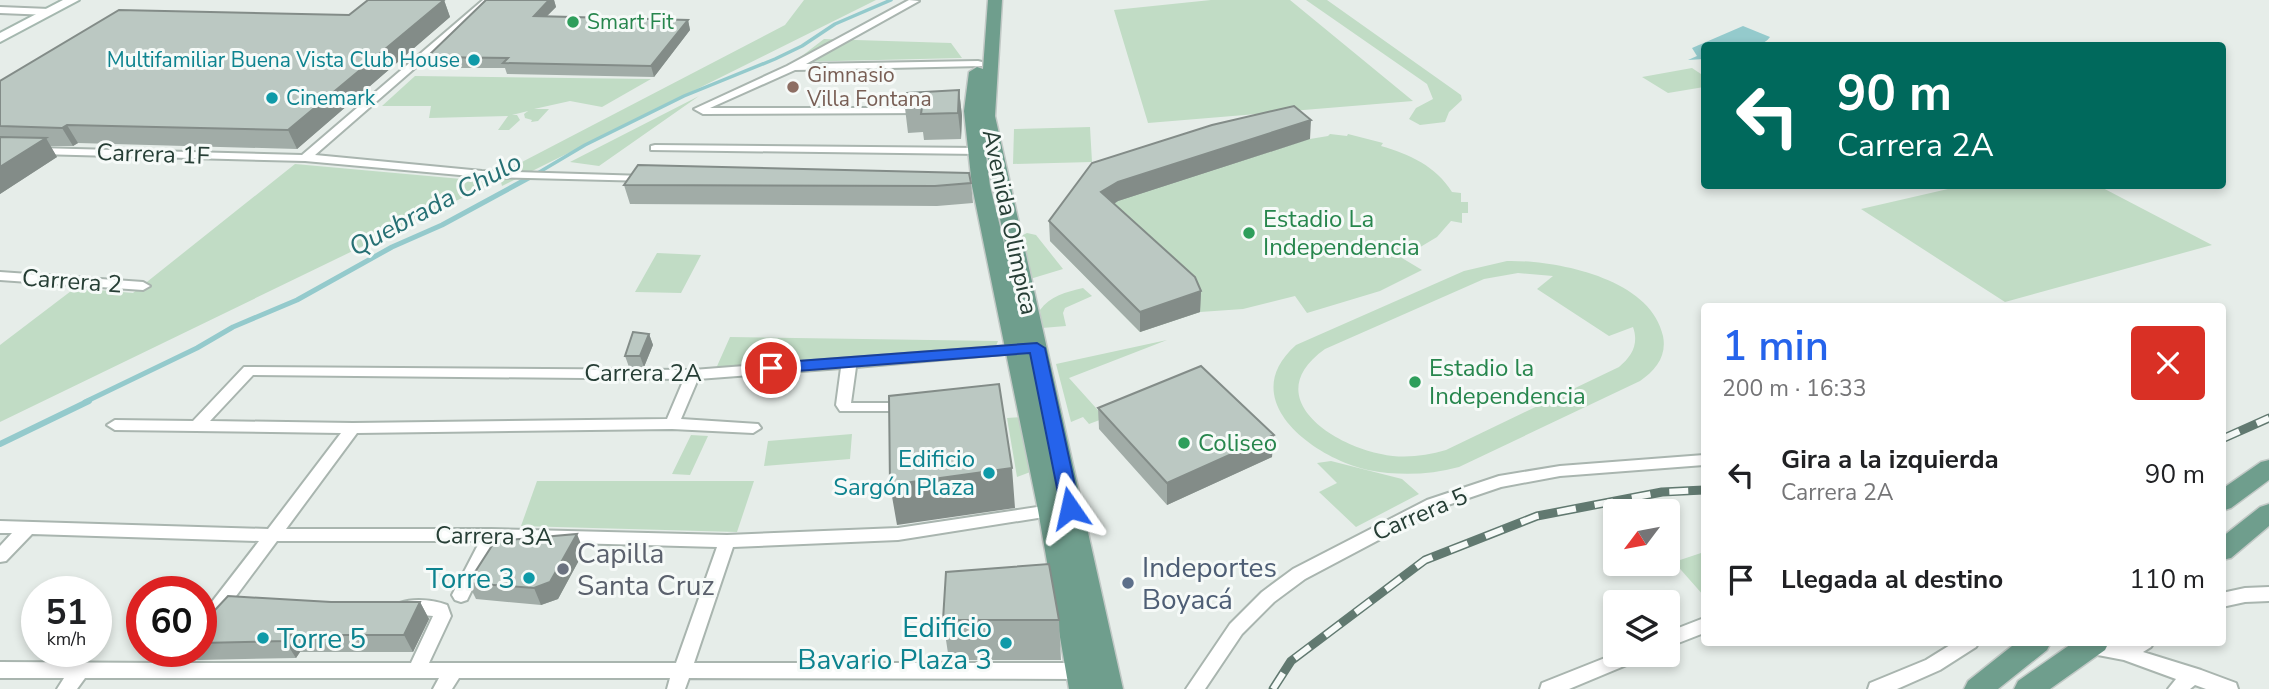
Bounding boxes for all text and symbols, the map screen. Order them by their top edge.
place label: Smart Fit [587,8,674,36]
marker: Smart Fit [565,14,581,30]
place label: Multifamiliar Buena Vista Club House [107,46,460,74]
marker: Multifamiliar Buena Vista Club House [466,52,482,68]
text: 90 m [1837,60,1952,127]
place label: Gimnasio Villa Fontana [806,61,932,113]
icon: left [1722,70,1813,161]
marker: Gimnasio Villa Fontana [785,79,801,95]
place label: Cinemark [286,84,376,112]
marker: Cinemark [264,90,280,106]
text: Carrera 2A [1837,124,1994,167]
street label: Avenida Olimpica [975,126,1045,318]
street label: Carrera 1F [96,136,210,172]
water label: Quebrada Chulo [343,144,528,265]
place label: Estadio La Independencia [1263,203,1420,263]
marker: Estadio La Independencia [1241,225,1257,241]
street label: Carrera 2 [21,262,123,300]
text: 1 min [1722,318,1829,375]
button: close [2131,326,2205,400]
pin [741,338,801,398]
icon: arrive [752,349,790,387]
place label: Estadio la Independencia [1429,352,1586,412]
street label: Carrera 2A [584,357,702,389]
text: 200 m · 16:33 [1722,373,1867,404]
marker: Estadio la Independencia [1407,374,1423,390]
place label: Coliseo [1198,427,1277,459]
marker: Coliseo [1176,435,1192,451]
text: Gira a la izquierda [1781,442,1999,477]
place label: Edificio Sargón Plaza [833,443,975,503]
icon: left [1722,456,1760,494]
text: 90 m [2145,457,2205,492]
marker: Edificio Sargón Plaza [981,465,997,481]
position arrow [1033,471,1107,545]
text: Carrera 2A [1781,477,1894,508]
street label: Carrera 5 [1368,480,1472,548]
north arrow [1603,499,1680,576]
map controls [1603,499,1680,667]
street label: Carrera 3A [435,519,554,553]
place label: Capilla Santa Cruz [577,535,714,605]
place label: Indeportes Boyacá [1142,549,1277,619]
place label: Torre 3 [426,560,515,598]
marker: Capilla Santa Cruz [555,561,571,577]
icon: arrive [1722,561,1760,599]
text: Llegada al destino [1781,562,2003,597]
text: 110 m [2129,562,2205,597]
marker: Torre 3 [521,570,537,586]
marker: Indeportes Boyacá [1120,575,1136,591]
speed limit sign: 60 [126,576,217,667]
text: 51 [45,589,88,636]
button: layers [1603,590,1680,667]
place label: Edificio Bavario Plaza 3 [798,609,992,679]
place label: Torre 5 [277,620,366,658]
text: km/h [47,627,86,651]
marker: Torre 5 [255,630,271,646]
marker: Edificio Bavario Plaza 3 [998,635,1014,651]

